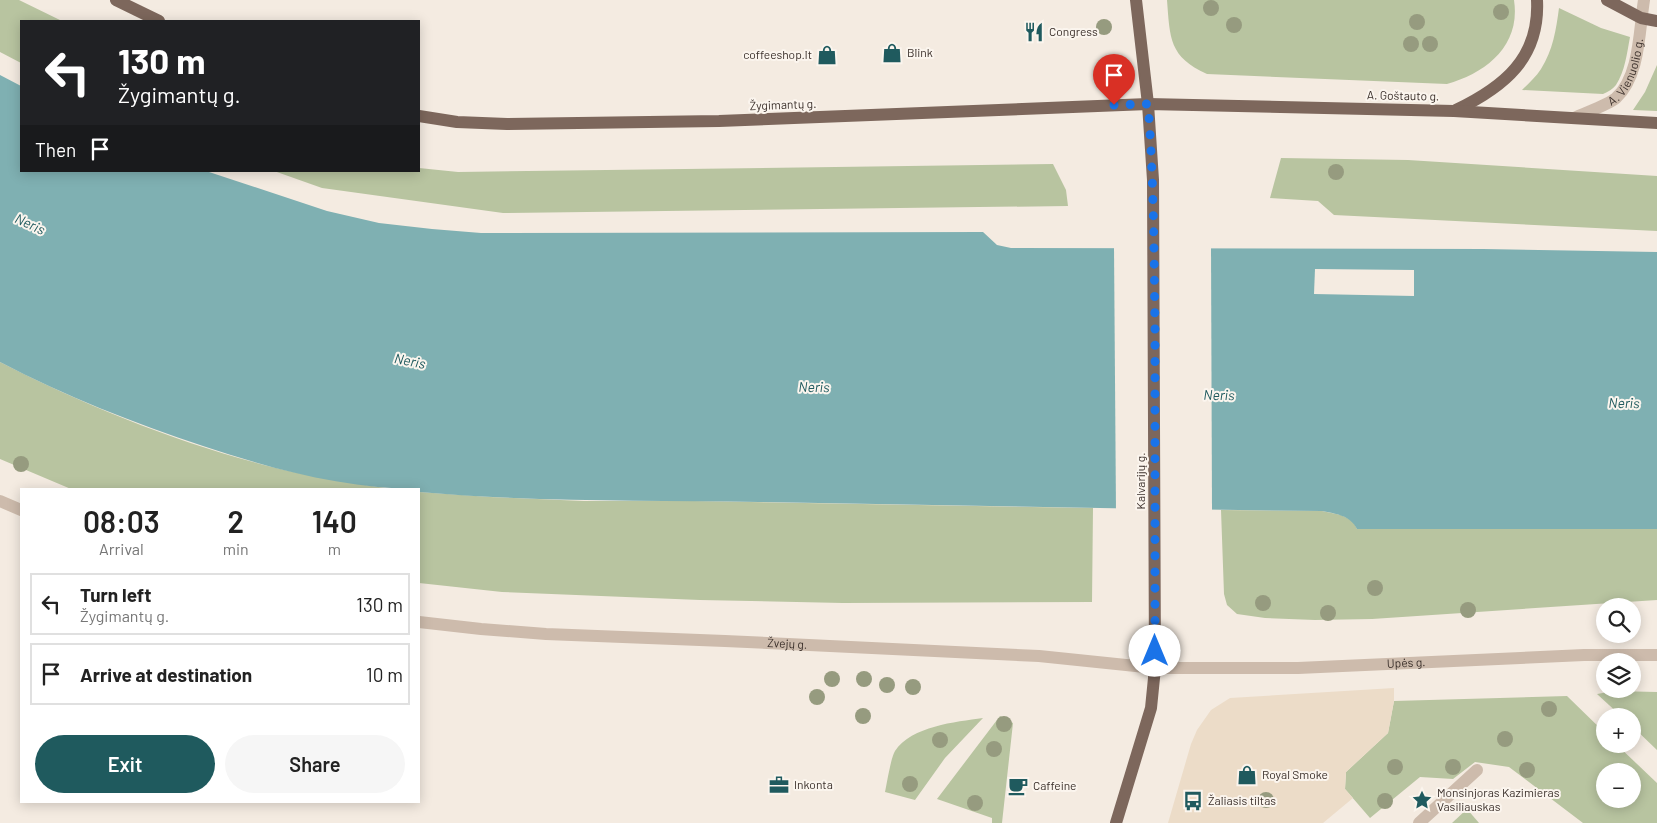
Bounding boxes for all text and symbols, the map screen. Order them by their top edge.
restaurant icon: Congress [1023,21,1045,43]
place label: Congress [1049,24,1098,38]
street label: A. Vienuolio g. [1605,37,1645,108]
text: 130 m [118,39,205,81]
icon: left [35,40,100,105]
shop icon: Blink [881,42,903,64]
shop icon: coffeeshop.lt [816,44,838,66]
place label: Blink [907,45,933,59]
place label: coffeeshop.lt [743,47,812,61]
pin [1093,54,1135,105]
icon: arrive [1100,61,1128,89]
text: Žygimantų g. [118,81,241,107]
street label: A. Goštauto g. [1367,87,1439,103]
street label: Žygimantų g. [749,96,817,112]
icon: arrive [86,135,114,163]
text: Then [35,138,76,161]
water label: Neris [12,209,48,238]
water label: Neris [393,349,428,372]
water label: Neris [798,378,830,395]
water label: Neris [1203,386,1235,403]
water label: Neris [1608,394,1640,411]
street label: Kalvarijų g. [1133,453,1147,509]
text: 08:03 [83,503,160,539]
text: 2 [227,503,244,539]
text: 140 [312,503,357,539]
text: Arrival [99,539,144,558]
text: min [223,539,249,558]
text: m [328,539,341,558]
text: Turn left [80,583,151,606]
icon: left [37,590,65,618]
text: 130 m [356,593,403,616]
map controls [1596,598,1641,808]
button: search [1596,598,1641,643]
text: Žygimantų g. [80,606,169,625]
position arrow [1128,624,1180,676]
street label: Žvejų g. [767,635,808,651]
button: layers [1596,653,1641,698]
street label: Upės g. [1387,654,1426,670]
icon: arrive [37,660,65,688]
text: Arrive at destination [80,663,252,686]
text: 10 m [366,663,403,686]
button: + [1596,708,1641,753]
button: Exit [35,735,215,793]
button: Share [225,735,405,793]
button: − [1596,763,1641,808]
shop icon: Royal Smoke [1236,764,1258,786]
place label: Royal Smoke [1262,767,1328,781]
office icon: Inkonta [768,774,790,796]
cafe icon: Caffeine [1007,775,1029,797]
place label: Inkonta [794,777,833,791]
place label: Caffeine [1033,778,1077,792]
place label: Monsinjoras Kazimieras Vasiliauskas [1437,785,1560,813]
place icon: Monsinjoras Kazimieras Vasiliauskas [1411,789,1433,811]
bus stop icon: Žaliasis tiltas [1182,790,1204,812]
place label: Žaliasis tiltas [1208,793,1276,807]

